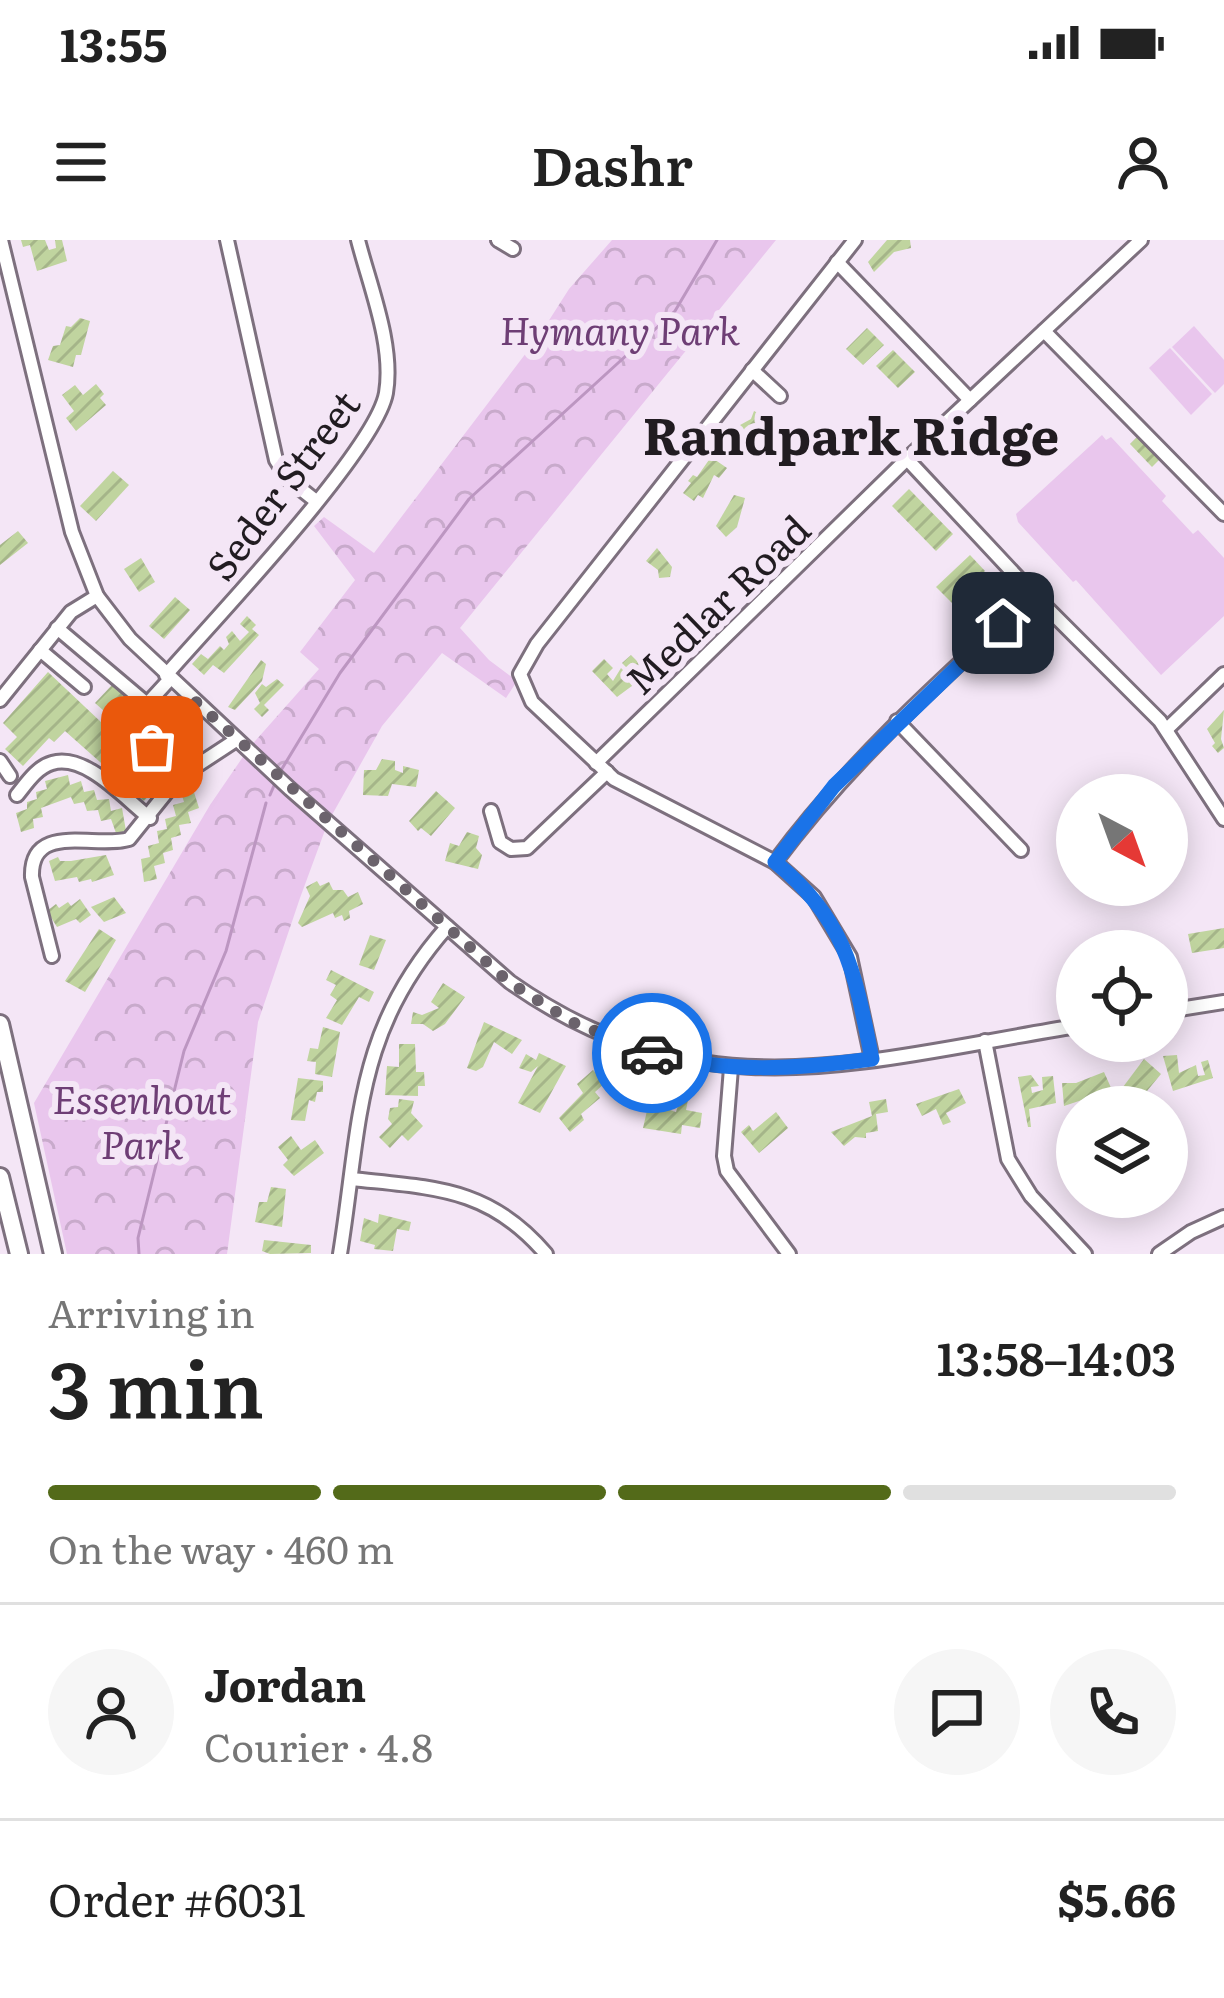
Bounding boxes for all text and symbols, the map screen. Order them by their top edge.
text: 13:55 [60,9,168,76]
text: Dashr [531,122,693,203]
icon: menu [48,129,114,195]
icon: person [1110,129,1176,195]
park label: Hymany Park [500,299,741,357]
street label: Seder Street [190,377,372,591]
district label: Randpark Ridge [642,395,1060,471]
street label: Medlar Road [611,500,821,706]
pin [952,572,1054,674]
icon: home [970,590,1036,656]
pin [101,696,203,798]
icon: bag [119,714,185,780]
north arrow [1056,774,1188,906]
map controls [1056,774,1188,1218]
button: locate [1056,930,1188,1062]
courier [592,993,712,1113]
icon: car [619,1020,685,1086]
park label: Essenhout Park [52,1068,232,1171]
button: layers [1056,1086,1188,1218]
text: Arriving in [48,1282,255,1340]
text: 13:58–14:03 [937,1323,1176,1390]
text: 3 min [48,1327,264,1443]
text: On the way · 460 m [48,1518,394,1576]
button: person [48,1649,174,1775]
text: Jordan [204,1649,366,1716]
button: chat [894,1649,1020,1775]
button: phone [1050,1649,1176,1775]
text: Courier · 4.8 [204,1716,433,1774]
text: Order #6031 [48,1864,306,1931]
text: $5.66 [1057,1864,1176,1931]

